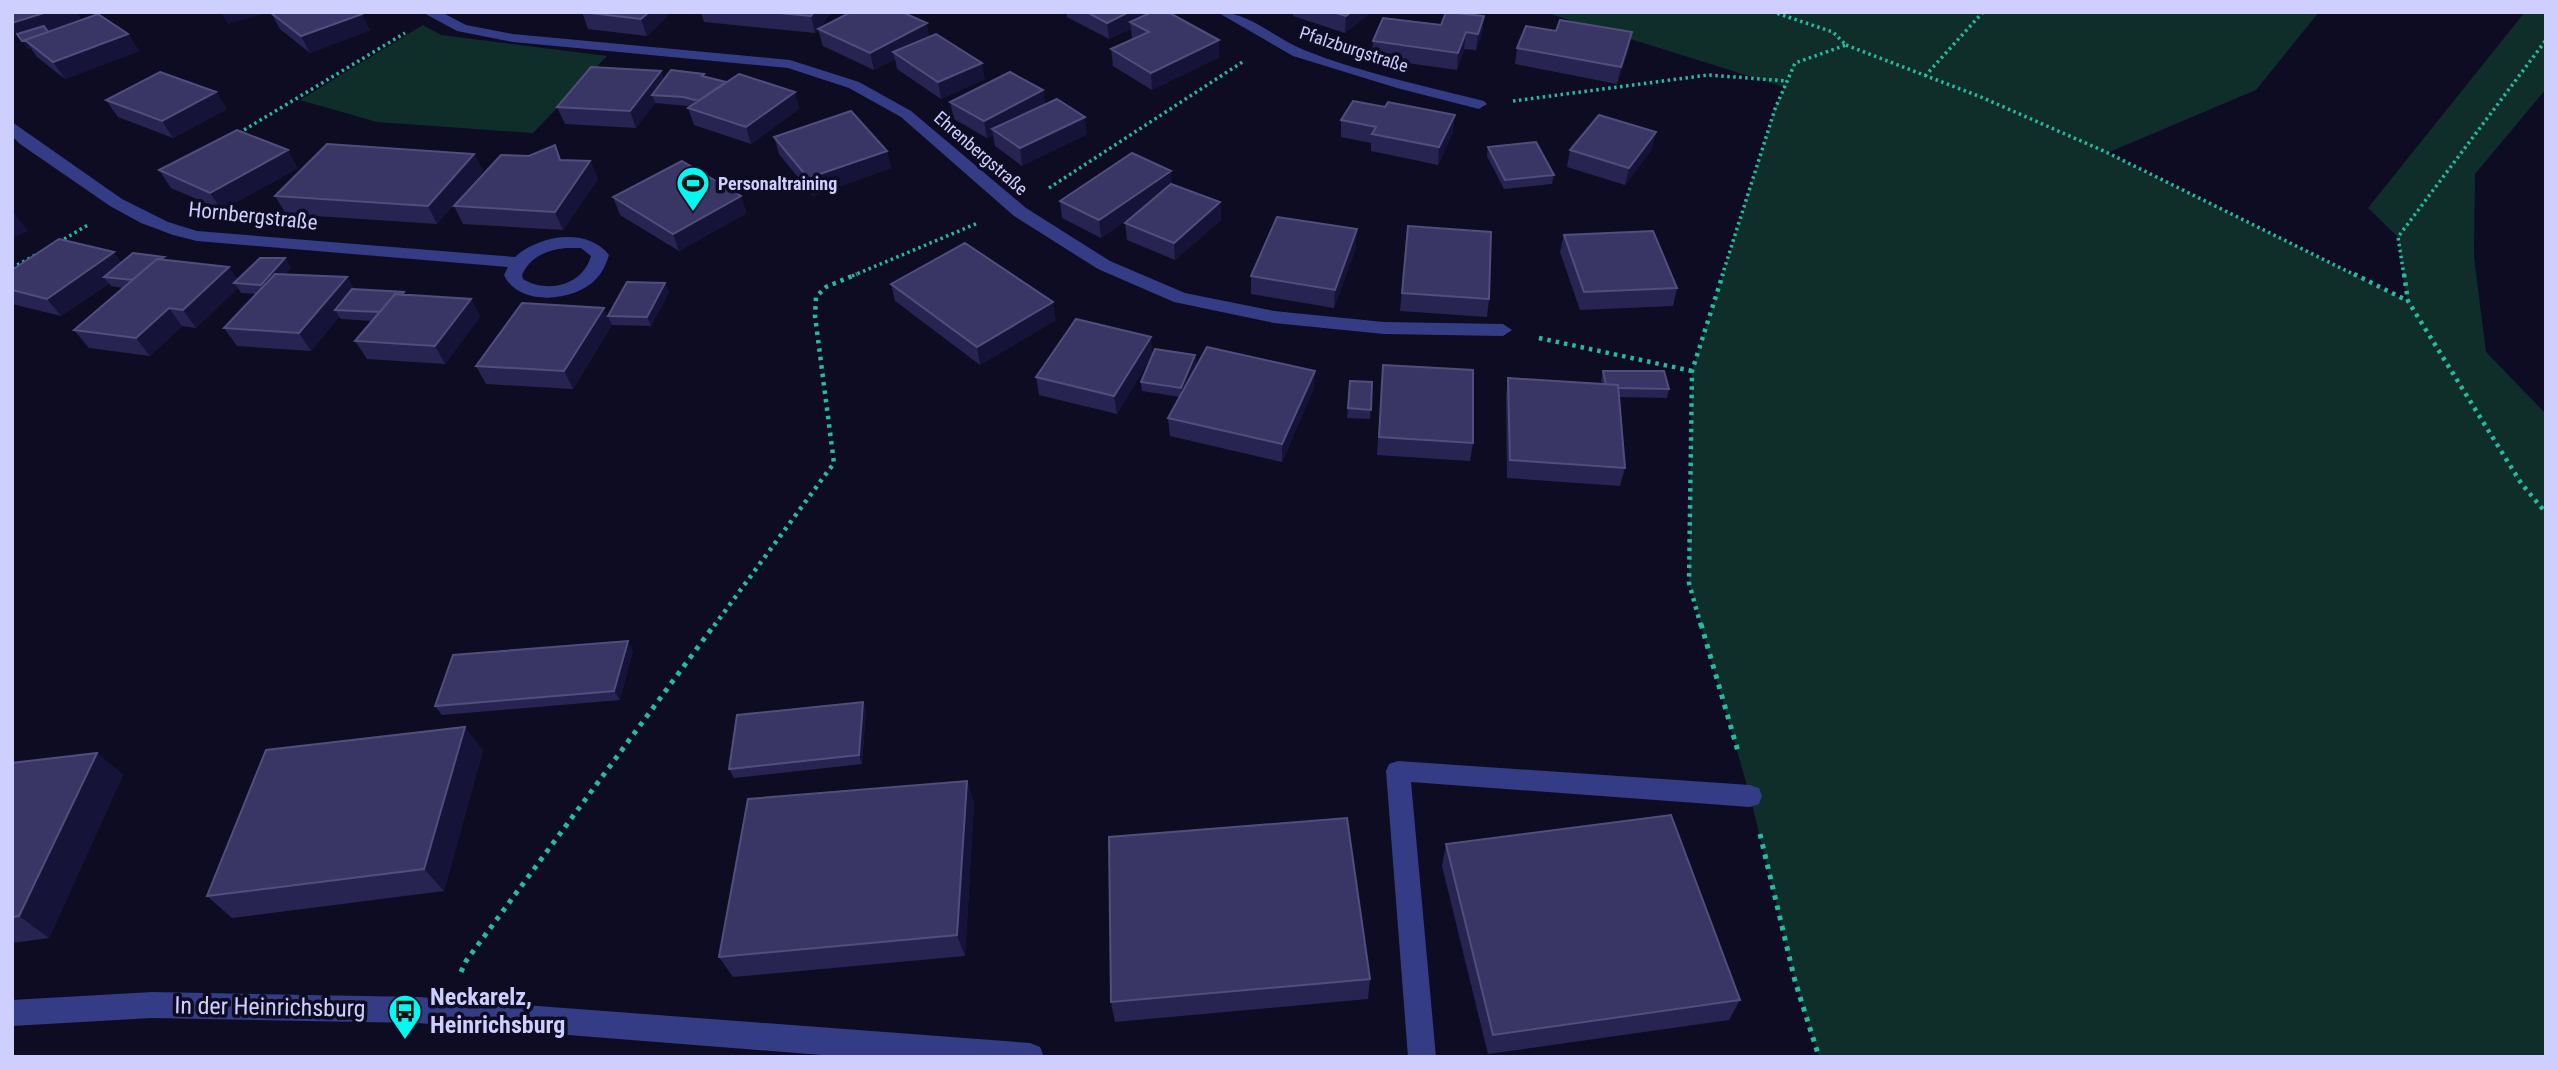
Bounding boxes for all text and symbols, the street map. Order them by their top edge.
street label: Pfalzburgstraße [1297,22,1411,76]
street label: Ehrenbergstraße [930,107,1032,199]
sports icon: Personaltraining [674,164,712,213]
place label: Personaltraining [718,173,837,194]
street label: Hornbergstraße [187,197,319,235]
place label: Neckarelz, Heinrichsburg [430,983,565,1039]
street label: In der Heinrichsburg [174,991,366,1023]
bus stop icon: Neckarelz, Heinrichsburg [386,992,424,1041]

